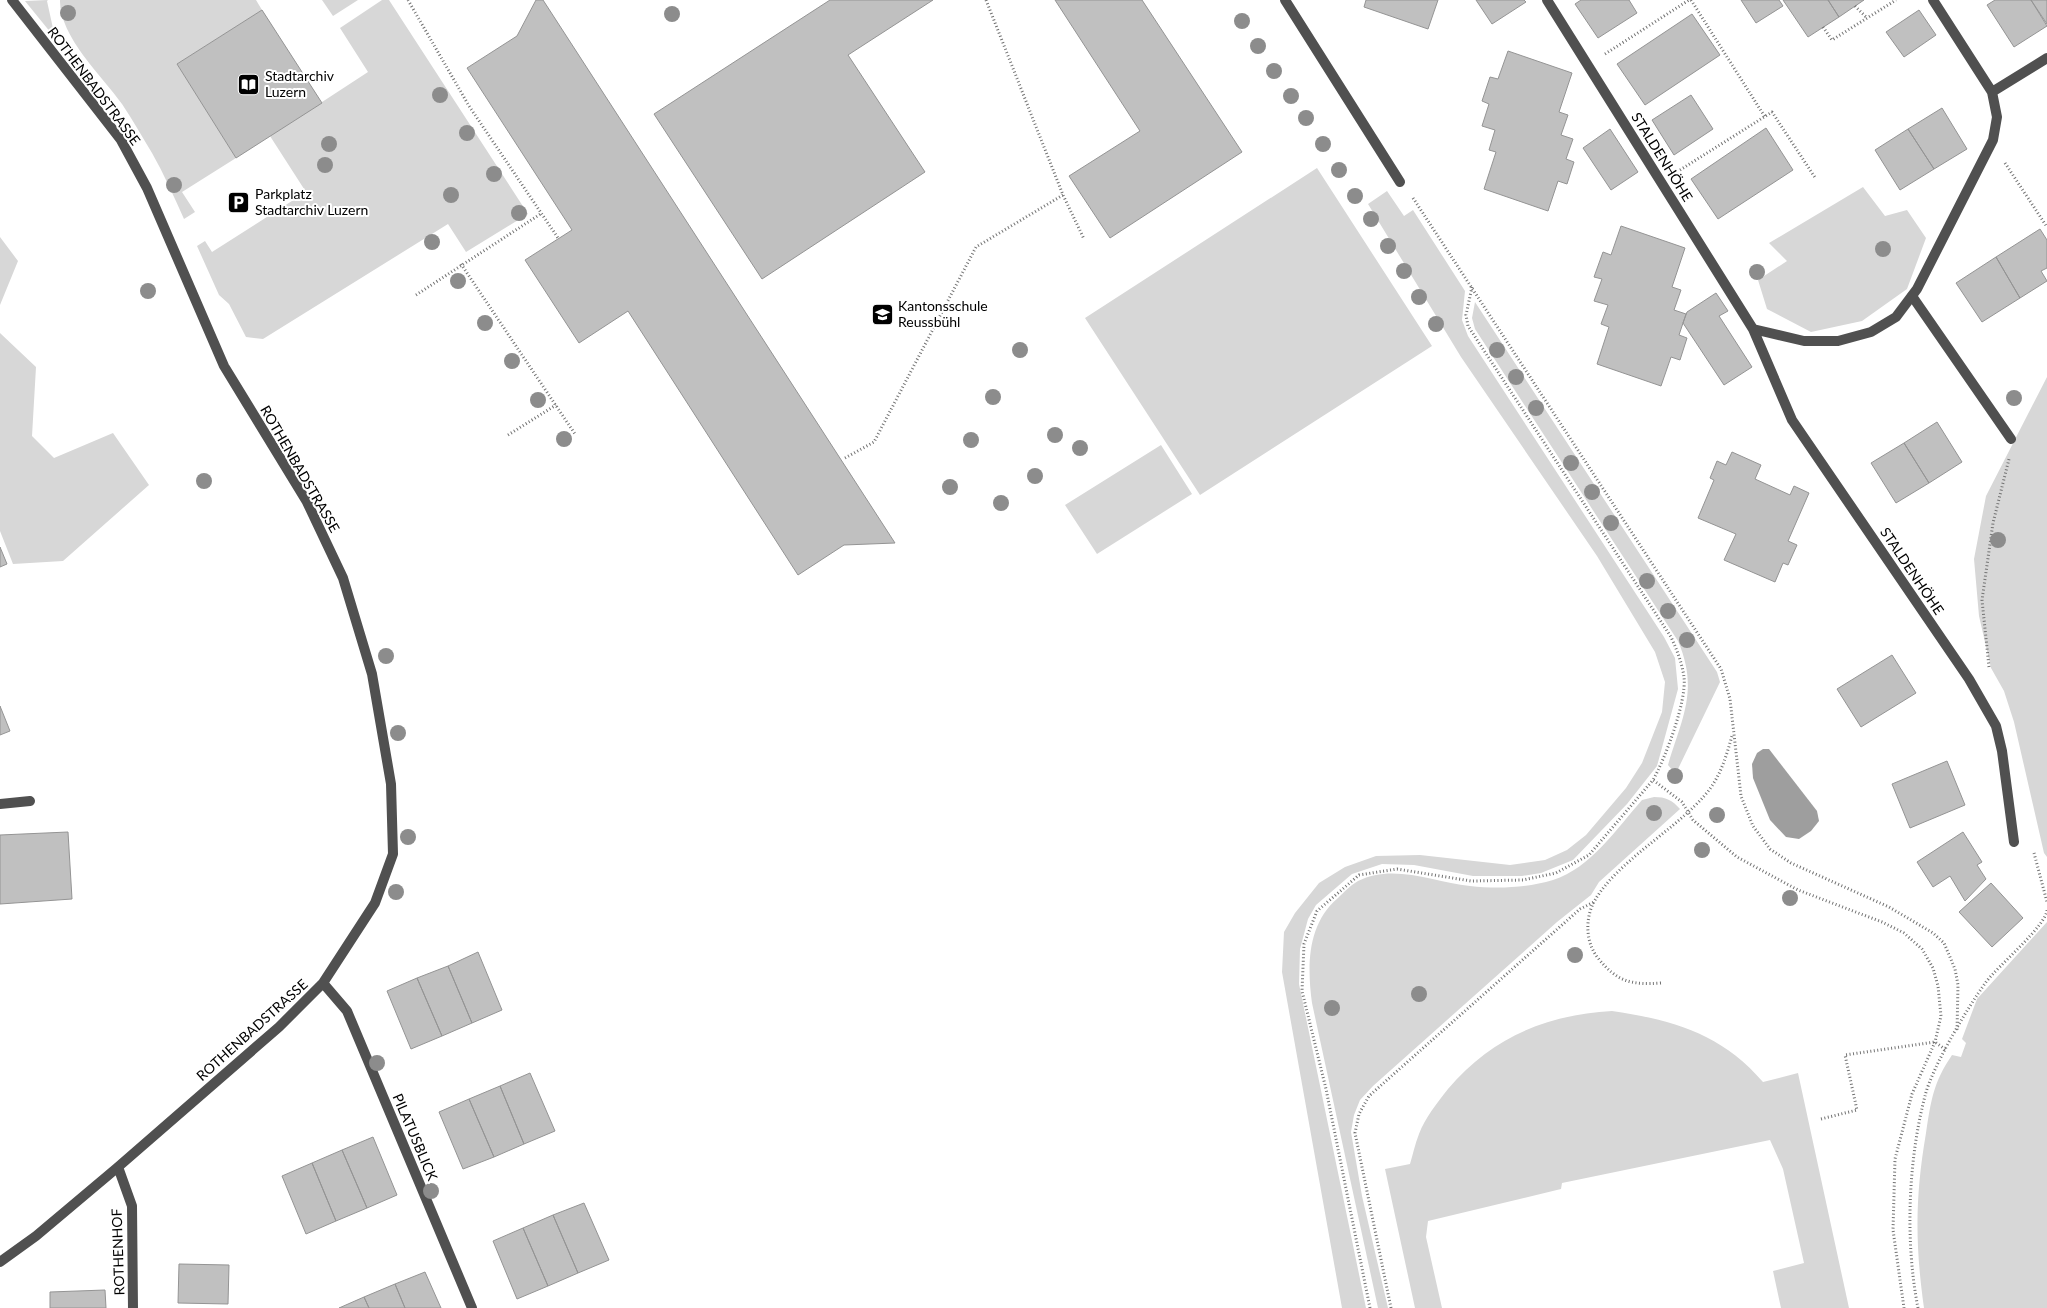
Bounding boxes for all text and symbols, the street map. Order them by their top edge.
street label: ROTHENBADSTRASSE [44,23,144,148]
place label: Stadtarchiv Luzern [265,67,335,100]
library icon: Stadtarchiv Luzern [237,72,261,96]
street label: STALDENHÖHE [1628,109,1697,204]
place label: Parkplatz Stadtarchiv Luzern [255,185,368,218]
parking icon: Parkplatz Stadtarchiv Luzern [227,190,251,214]
place label: Kantonsschule Reussbühl [898,297,988,330]
school or university icon: Kantonsschule Reussbühl [870,302,894,326]
street label: ROTHENBADSTRASSE [257,402,344,535]
street label: STALDENHÖHE [1877,524,1948,618]
street label: ROTHENBADSTRASSE [193,975,311,1084]
street label: PILATUSBLICK [389,1091,442,1184]
street label: ROTHENHOF [107,1208,128,1296]

